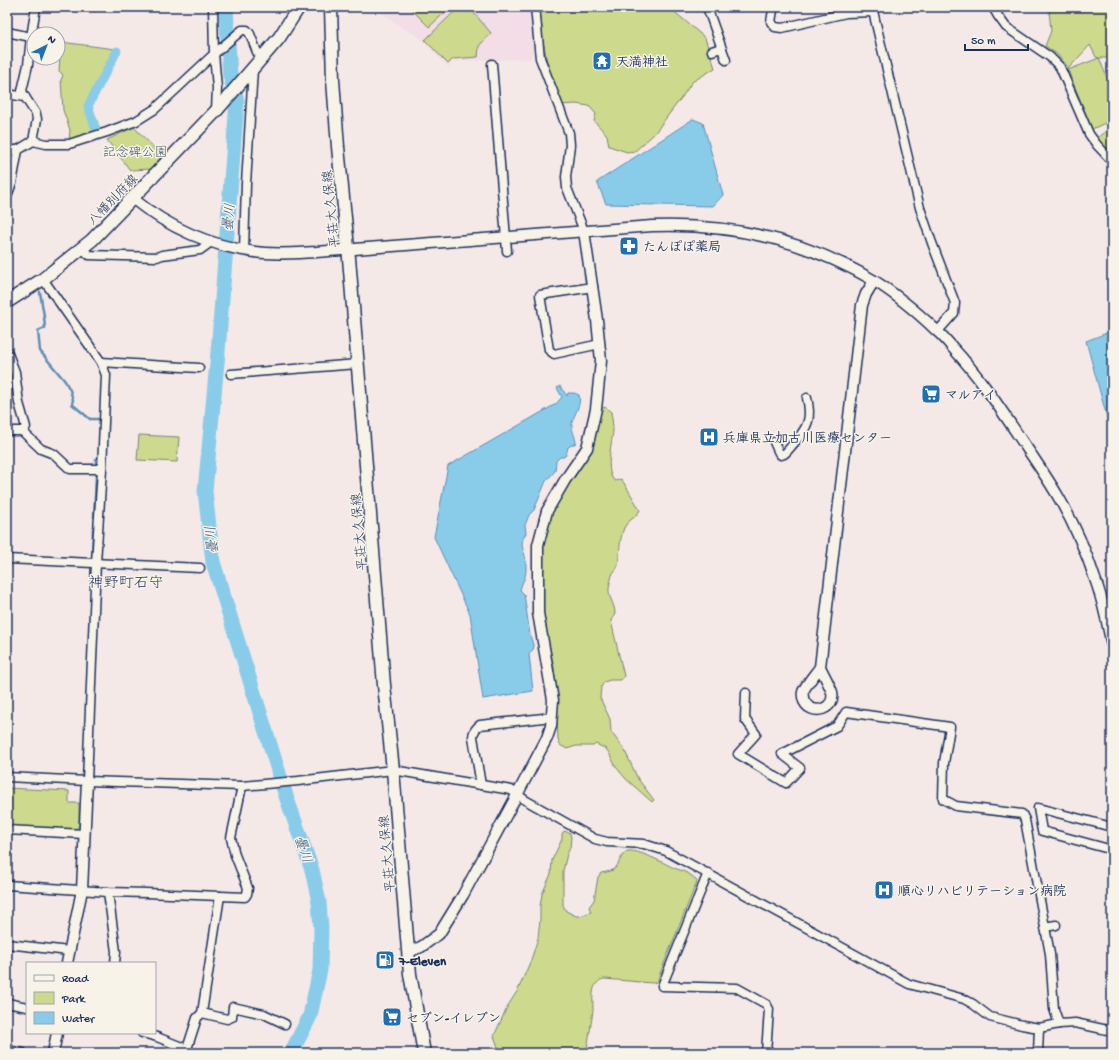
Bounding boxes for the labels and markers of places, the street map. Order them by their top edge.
temple icon: 天満神社 [591,50,613,72]
place label: 天満神社 [616,55,668,71]
pharmacy icon: たんぽぽ薬局 [618,235,640,257]
place label: たんぽぽ薬局 [643,240,721,256]
supermarket icon: マルアイ [920,383,942,405]
place label: マルアイ [945,389,996,404]
hospital icon: 兵庫県立加古川医療センター [698,426,720,448]
place label: 兵庫県立加古川医療センター [723,431,892,447]
hospital icon: 順心リハビリテーション病院 [873,879,895,901]
place label: 順心リハビリテーション病院 [898,883,1066,900]
fuel station icon: 7-Eleven [374,949,396,971]
place label: 7-Eleven [398,955,447,970]
supermarket icon: セブン-イレブン [381,1006,403,1028]
place label: セブン-イレブン [406,1011,501,1027]

